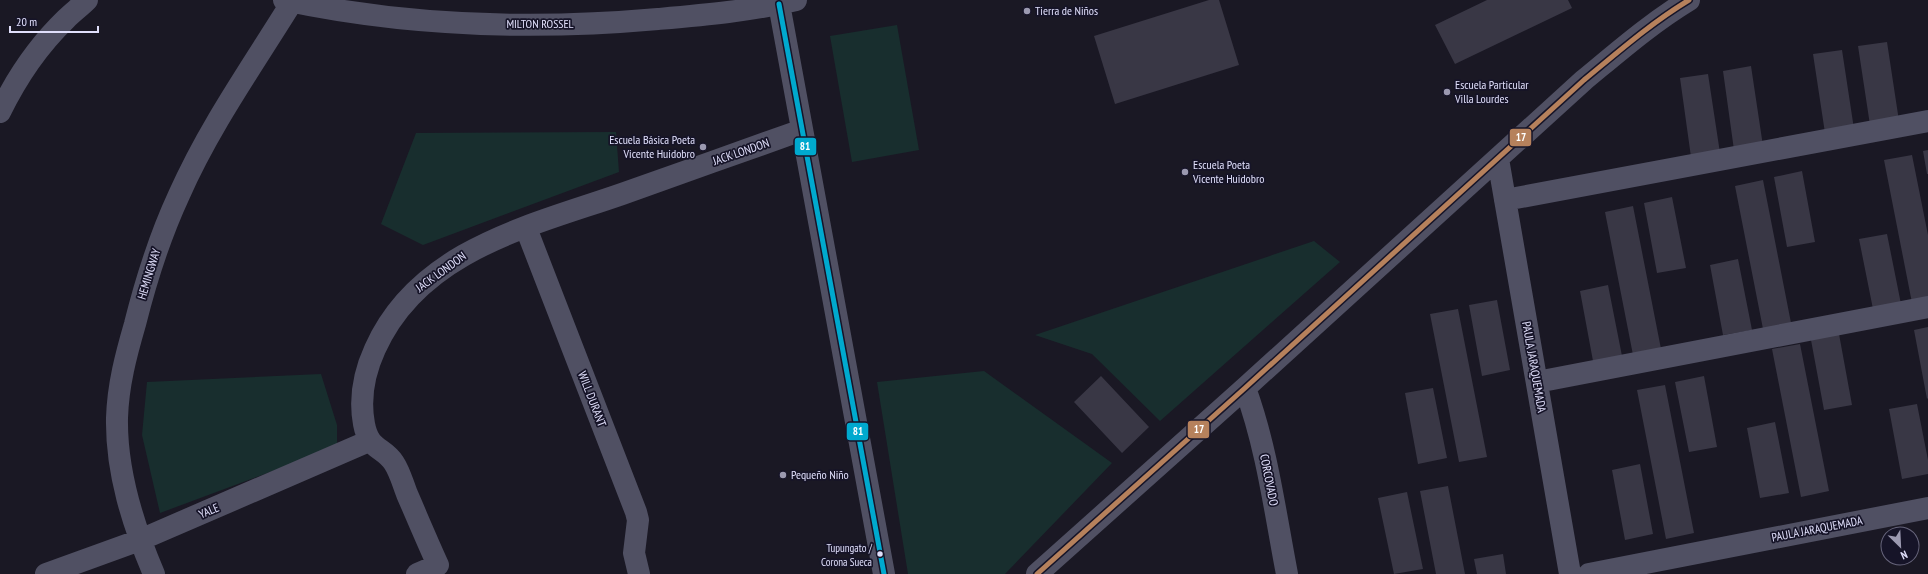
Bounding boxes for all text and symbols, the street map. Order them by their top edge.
place label: Tierra de Niños [1035,3,1098,18]
marker: Tierra de Niños [1022,6,1032,16]
scale bar [10,8,98,34]
text: 20 m [16,14,37,29]
street label: MILTON ROSSEL [506,16,574,31]
place label: Escuela Particular Villa Lourdes [1454,77,1529,106]
marker: Escuela Particular Villa Lourdes [1442,87,1452,97]
line badge: 17 [1509,128,1532,147]
text: 17 [1516,130,1526,144]
place label: Escuela Básica Poeta Vicente Huidobro [609,132,695,161]
street label: JACK LONDON [710,135,771,168]
line badge: 81 [794,137,817,156]
text: 81 [800,139,810,153]
marker: Escuela Básica Poeta Vicente Huidobro [698,142,708,152]
place label: Escuela Poeta Vicente Huidobro [1192,157,1264,186]
marker: Escuela Poeta Vicente Huidobro [1180,167,1190,177]
street label: HEMINGWAY [134,246,164,301]
street label: JACK LONDON [412,248,469,295]
street label: PAULA JARAQUEMADA [1519,320,1550,414]
street label: WILL DURANT [575,369,610,429]
line badge: 17 [1187,420,1210,439]
line badge: 81 [846,422,869,441]
text: 17 [1194,422,1204,436]
text: 81 [853,424,863,438]
street label: CORCOVADO [1257,453,1282,507]
place label: Pequeño Niño [791,467,849,482]
marker: Pequeño Niño [778,470,788,480]
street label: YALE [196,500,221,521]
street label: PAULA JARAQUEMADA [1770,512,1864,545]
north arrow [1880,526,1920,566]
place label: Tupungato / Corona Sueca [821,541,873,569]
text: N [1898,548,1910,563]
marker: Tupungato / Corona Sueca [875,549,885,559]

